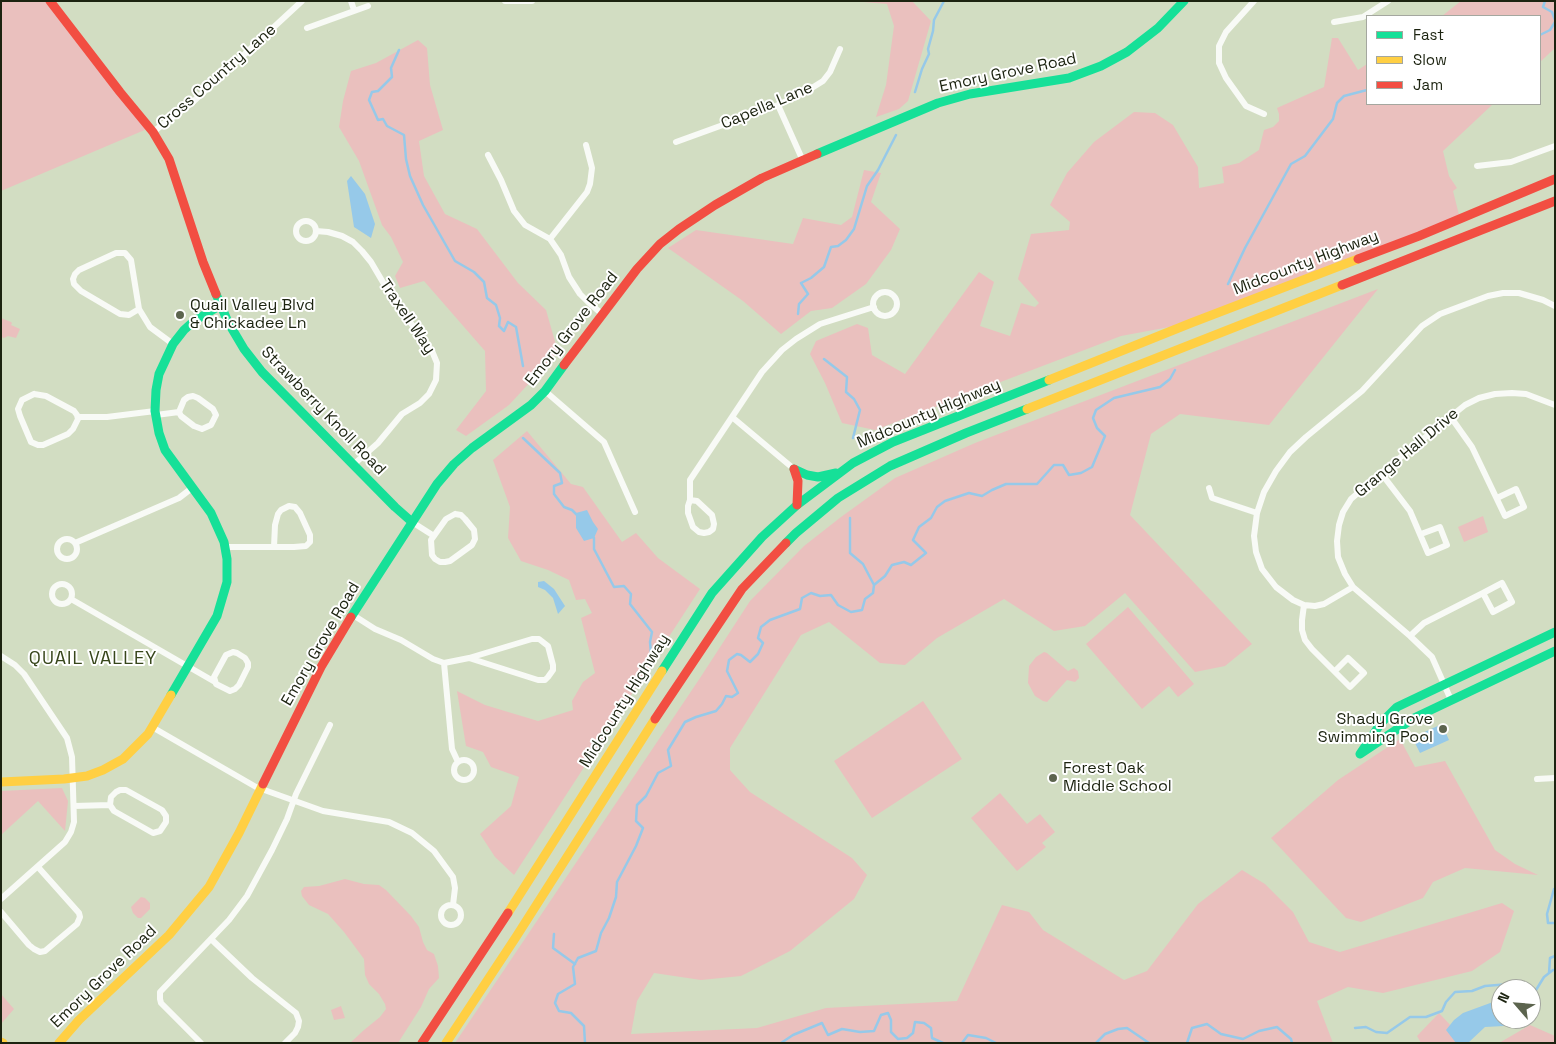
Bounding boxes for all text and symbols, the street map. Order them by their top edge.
legend [1366,15,1541,105]
street label: Cross Country Lane [154,20,280,134]
text: Fast [1413,25,1444,44]
street label: Emory Grove Road [938,49,1078,97]
text: Slow [1413,50,1447,69]
text: Jam [1413,75,1443,94]
street label: Capella Lane [718,78,816,134]
street label: Midcounty Highway [1231,226,1381,300]
street label: Emory Grove Road [521,268,623,390]
street label: Traxell Way [375,276,439,358]
place label: Quail Valley Blvd & Chickadee Ln [190,296,314,334]
marker: Quail Valley Blvd & Chickadee Ln [174,309,186,321]
street label: Strawberry Knoll Road [257,343,389,479]
street label: Midcounty Highway [854,375,1004,453]
street label: Grange Hall Drive [1351,404,1463,502]
street label: Emory Grove Road [278,579,364,709]
street label: Midcounty Highway [576,631,674,771]
district label: QUAIL VALLEY [27,648,159,670]
place label: Shady Grove Swimming Pool [1318,710,1433,748]
marker: Shady Grove Swimming Pool [1437,723,1449,735]
place label: Forest Oak Middle School [1063,759,1172,797]
marker: Forest Oak Middle School [1047,772,1059,784]
street label: Emory Grove Road [47,922,161,1032]
north arrow [1491,979,1541,1029]
text: N [1493,989,1514,1006]

